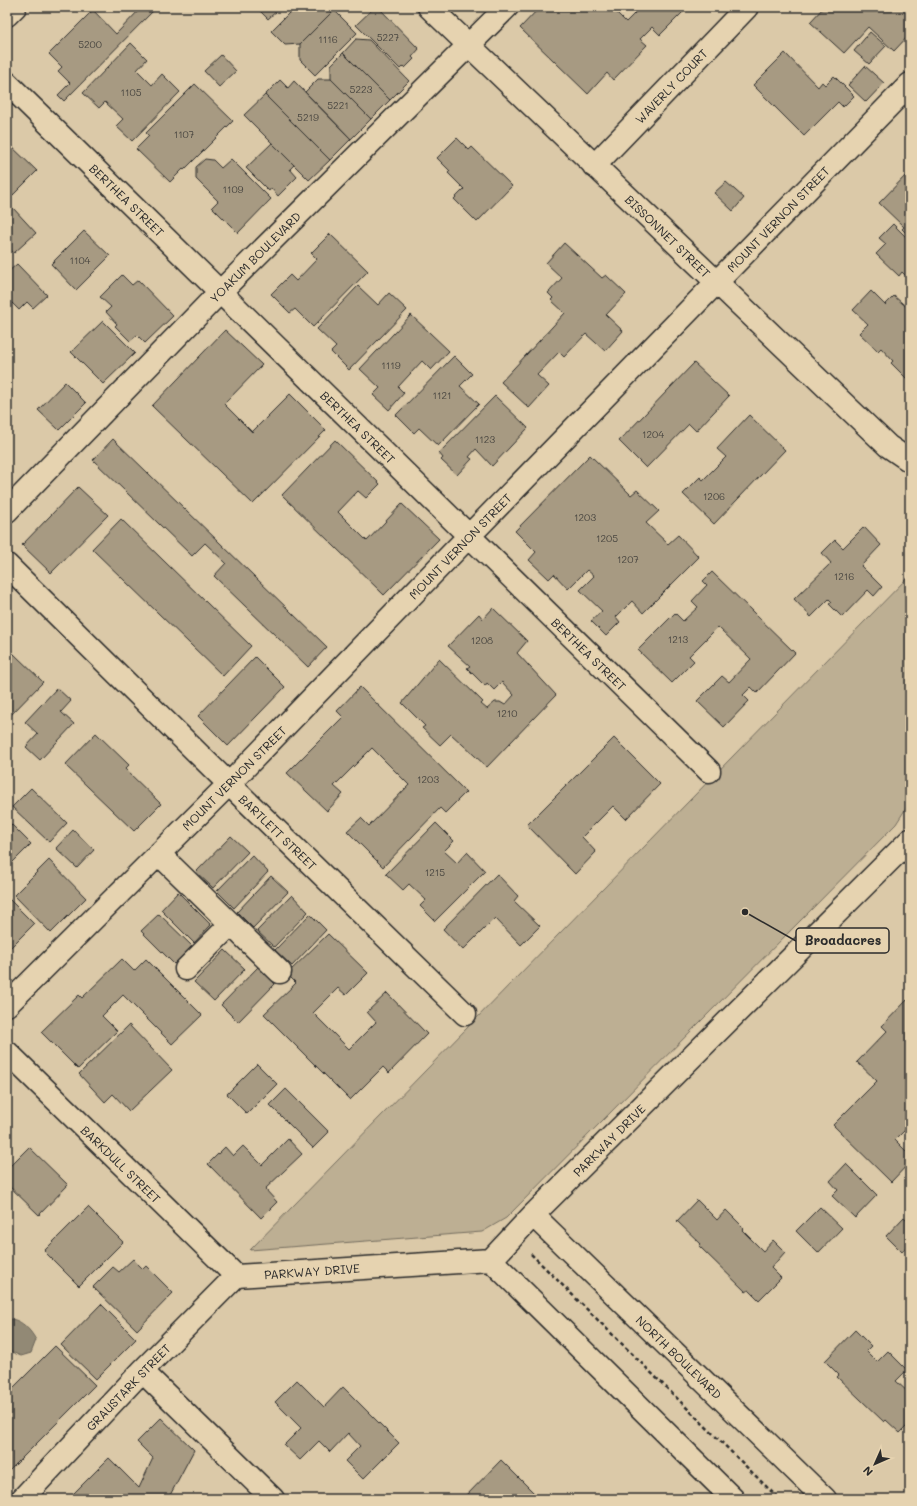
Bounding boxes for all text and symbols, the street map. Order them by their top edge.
house number: 5227 [377,30,400,44]
house number: 1116 [318,32,338,46]
house number: 5200 [78,37,102,51]
street label: WAVERLY COURT [631,45,711,127]
house number: 5223 [350,82,373,96]
house number: 1105 [121,85,142,99]
house number: 5221 [327,98,349,112]
house number: 5219 [297,110,319,124]
house number: 1107 [174,127,195,141]
street label: BERTHEA STREET [86,160,168,240]
street label: MOUNT VERNON STREET [723,162,833,275]
house number: 1109 [222,182,244,196]
street label: BISSONNET STREET [622,191,714,281]
street label: YOAKUM BOULEVARD [206,208,304,306]
house number: 1104 [70,253,91,267]
house number: 1119 [381,358,401,372]
street label: BERTHEA STREET [317,387,399,467]
house number: 1121 [433,388,451,402]
house number: 1204 [642,427,664,441]
house number: 1123 [475,432,495,446]
street label: MOUNT VERNON STREET [405,489,515,602]
house number: 1206 [703,489,725,503]
house number: 1203 [574,510,596,524]
house number: 1205 [596,531,618,545]
house number: 1207 [617,552,639,566]
house number: 1216 [834,569,854,583]
street label: BERTHEA STREET [548,614,630,694]
house number: 1213 [668,632,688,646]
house number: 1208 [471,633,493,647]
house number: 1210 [497,706,517,720]
street label: MOUNT VERNON STREET [178,722,290,834]
house number: 1203 [417,772,439,786]
street label: BARTLETT STREET [236,791,321,873]
house number: 1215 [425,865,445,879]
callout: Broadacres [796,928,889,953]
text: Broadacres [805,931,881,948]
street label: PARKWAY DRIVE [569,1100,649,1180]
street label: BARKDULL STREET [78,1122,165,1206]
street label: PARKWAY DRIVE [264,1260,361,1282]
street label: NORTH BOULEVARD [633,1312,725,1402]
street label: GRAUSTARK STREET [82,1340,174,1434]
north arrow [855,1444,895,1484]
text: N [859,1463,876,1480]

